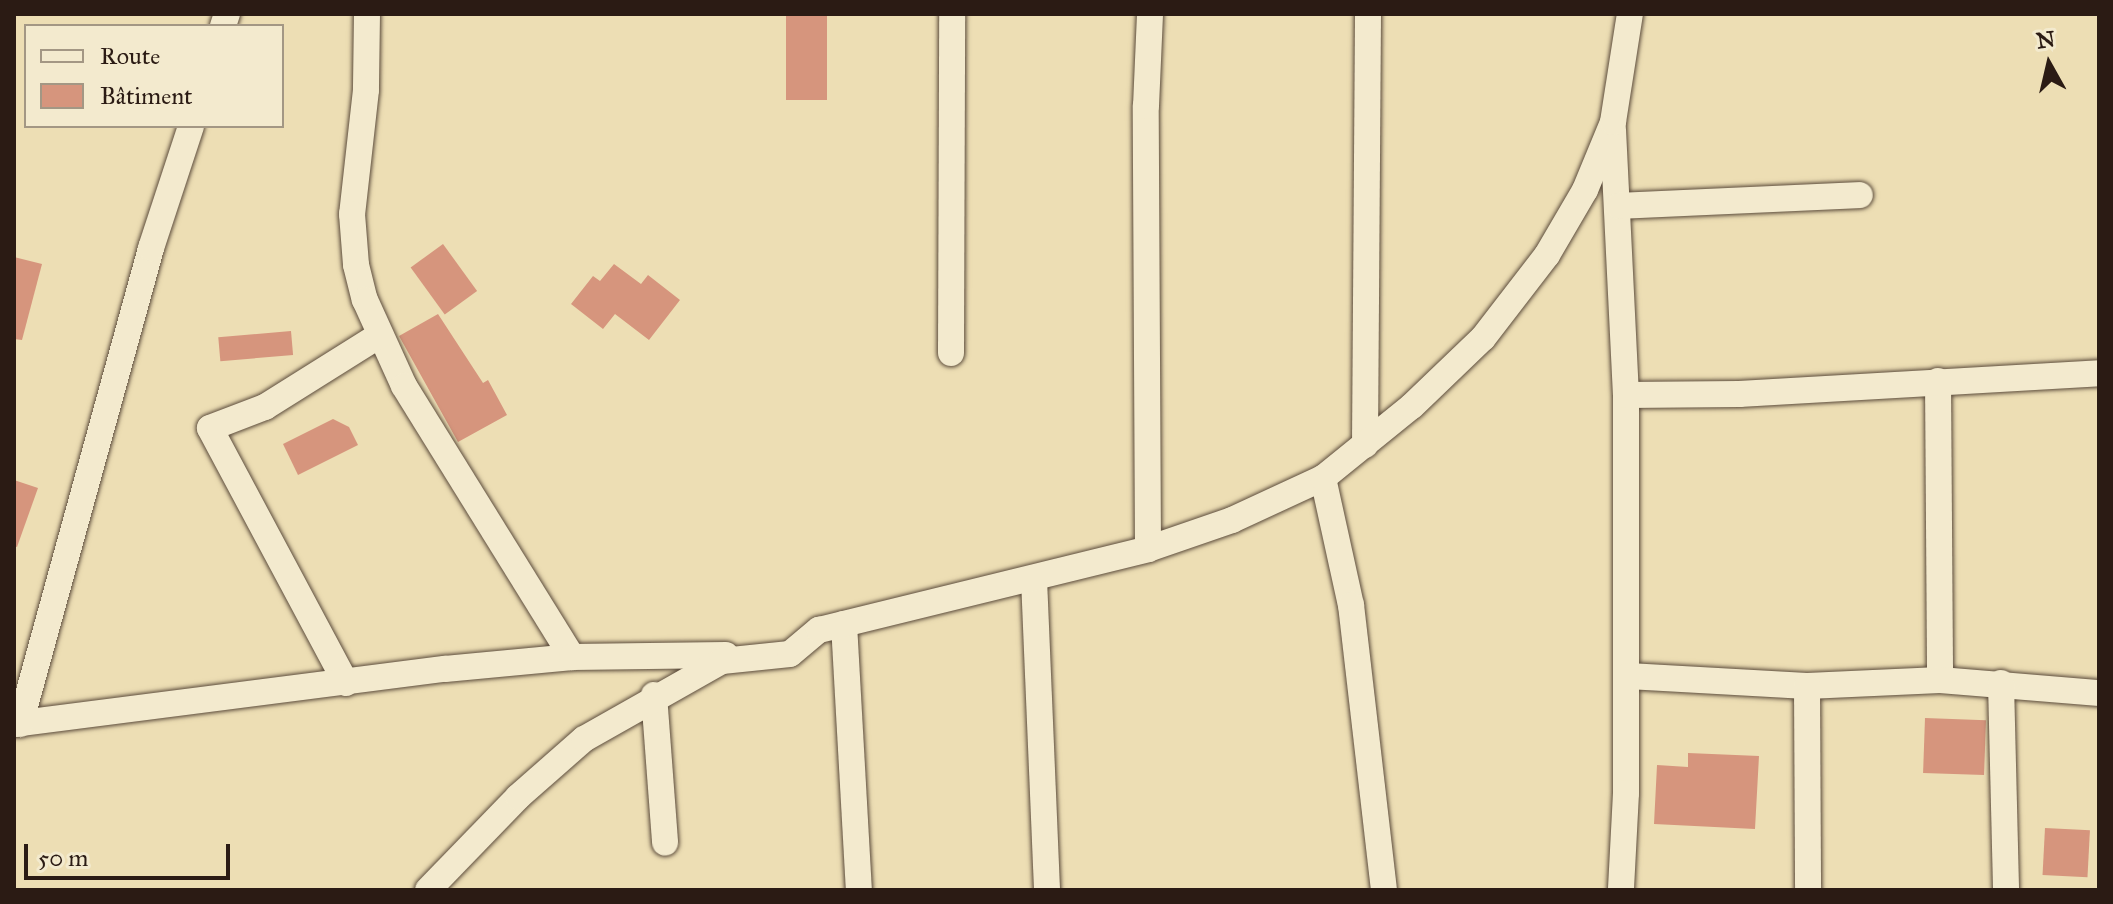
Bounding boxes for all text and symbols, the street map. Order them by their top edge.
legend [24,24,284,128]
north arrow [2009,24,2089,104]
text: N [2034,25,2057,54]
text: Route [100,41,160,71]
text: Bâtiment [100,81,193,111]
scale bar [28,828,234,878]
text: 50 m [38,843,88,873]

